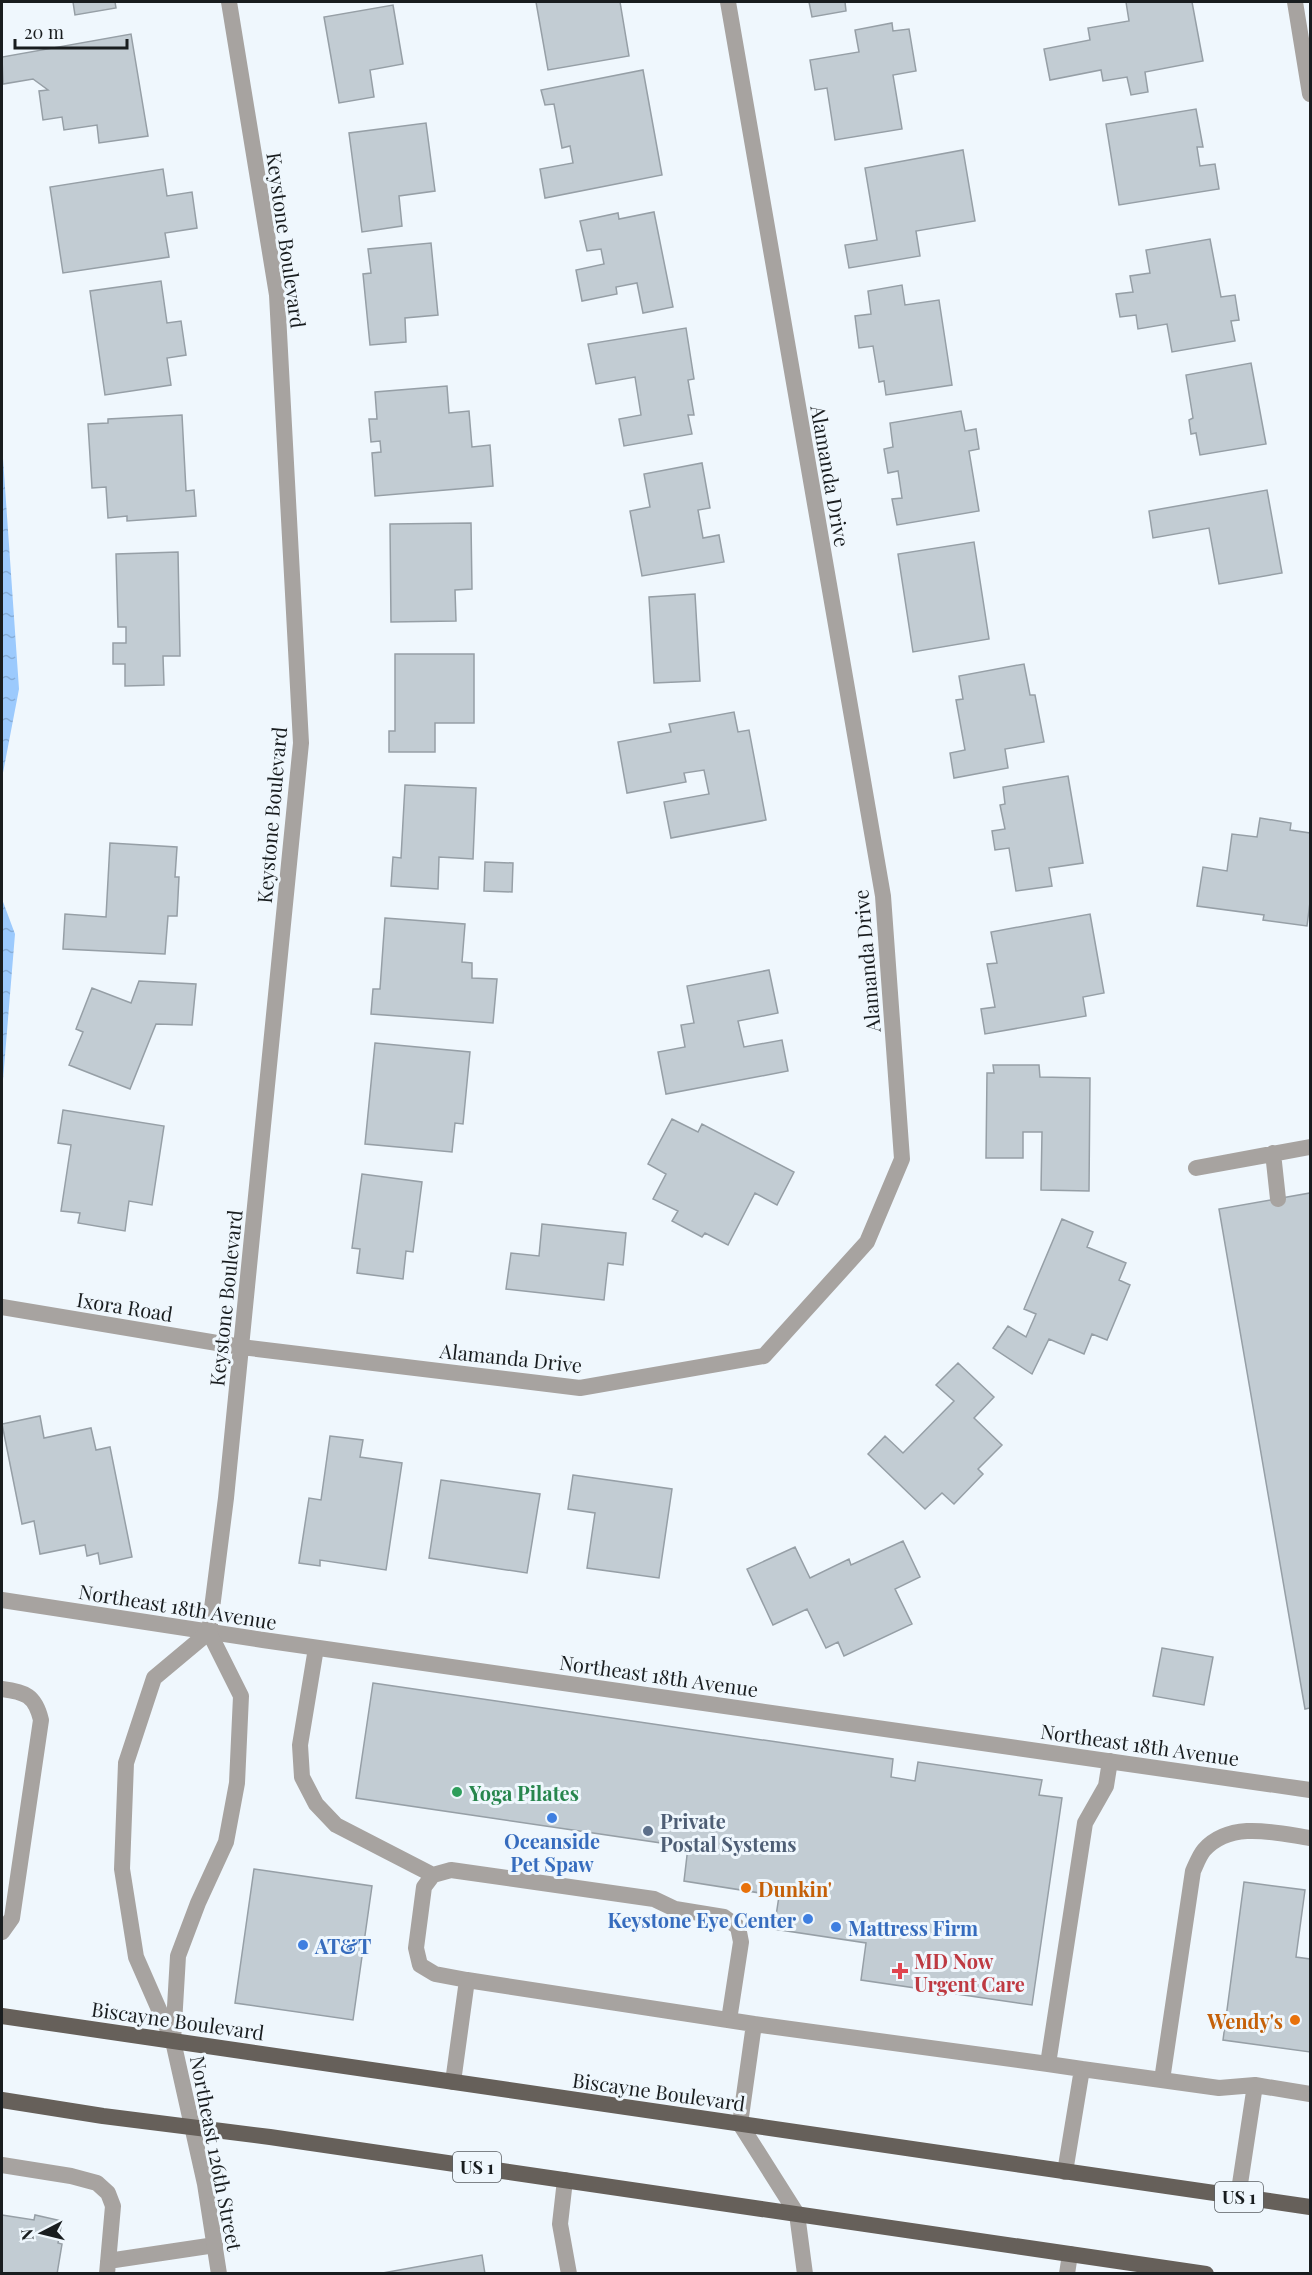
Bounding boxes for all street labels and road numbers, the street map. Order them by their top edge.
street label: Keystone Boulevard [261,150,313,330]
street label: Alamanda Drive [805,402,857,549]
street label: Keystone Boulevard [250,725,292,905]
street label: Alamanda Drive [846,888,886,1035]
street label: Keystone Boulevard [202,1208,248,1388]
street label: Ixora Road [75,1285,175,1327]
street label: Alamanda Drive [437,1336,584,1378]
street label: Northeast 18th Avenue [77,1577,279,1635]
street label: Northeast 18th Avenue [558,1648,760,1702]
street label: Northeast 18th Avenue [1039,1717,1241,1771]
street label: Biscayne Boulevard [90,1995,266,2046]
street label: Northeast 126th Street [185,2053,249,2254]
street label: Biscayne Boulevard [571,2066,747,2117]
road number: US 1 [453,2152,501,2182]
road number: US 1 [1215,2182,1263,2212]

